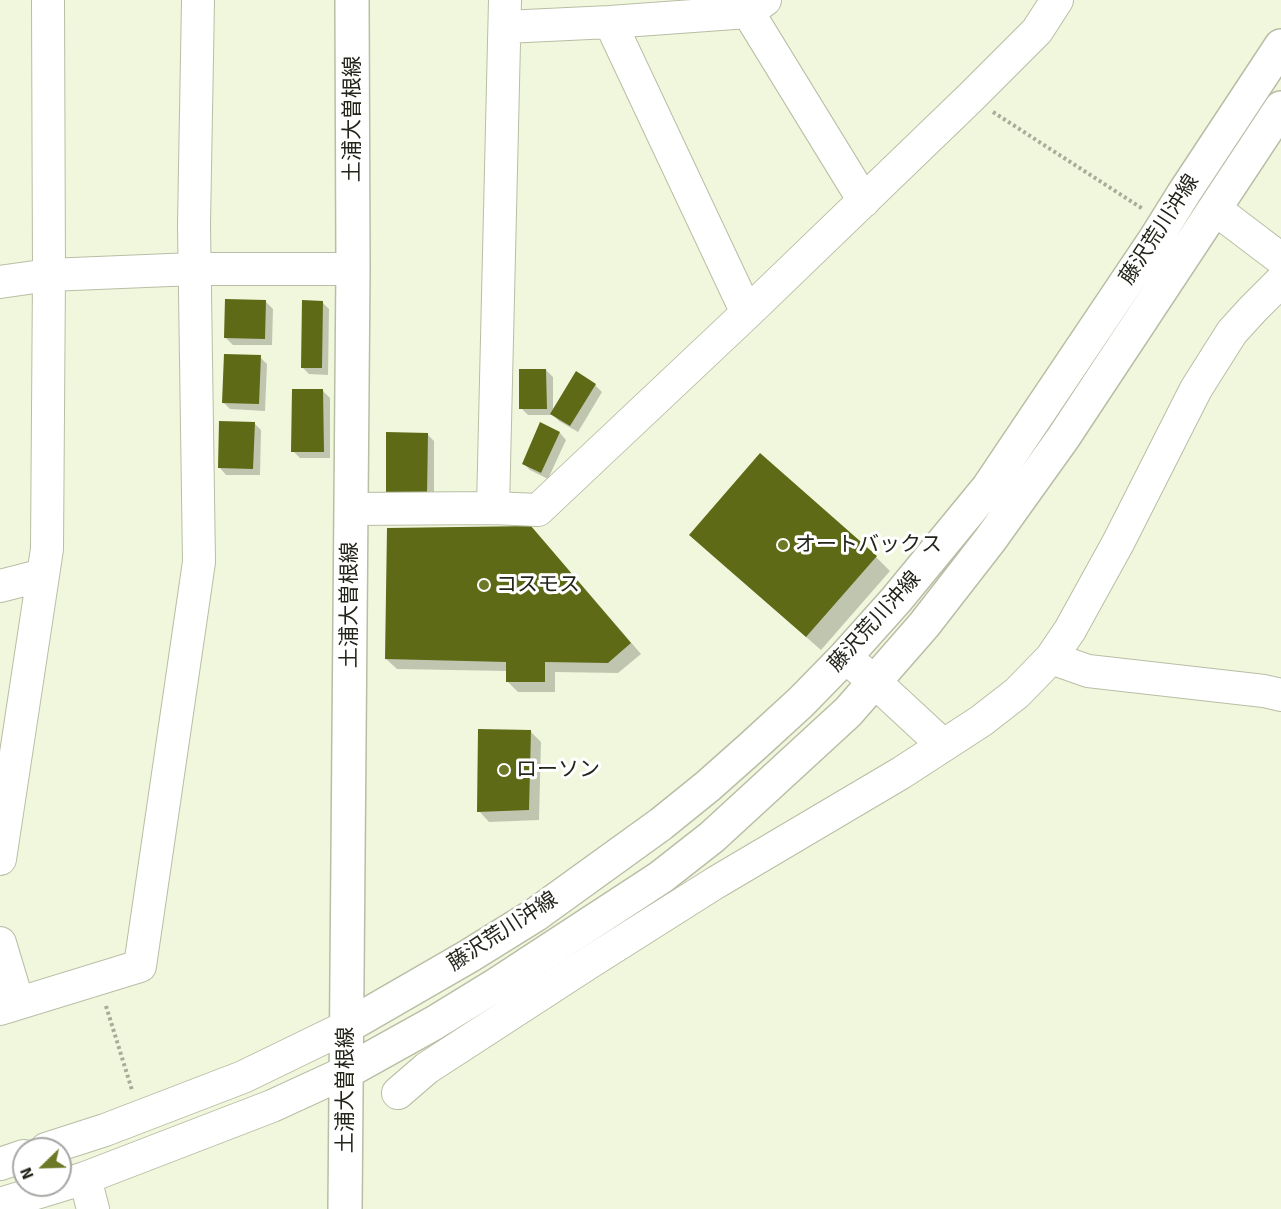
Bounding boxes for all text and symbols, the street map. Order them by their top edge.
street label: 土浦大曽根線 [340,56,366,182]
street label: 藤沢荒川沖線 [1115,170,1205,290]
place label: オートバックス [795,532,942,558]
marker: オートバックス [776,538,790,552]
street label: 土浦大曽根線 [337,542,363,668]
street label: 藤沢荒川沖線 [823,567,927,677]
place label: コスモス [496,572,580,598]
marker: コスモス [477,578,491,592]
place label: ローソン [516,757,600,783]
marker: ローソン [497,763,511,777]
street label: 藤沢荒川沖線 [443,887,563,977]
street label: 土浦大曽根線 [333,1027,359,1153]
north arrow [12,1137,72,1197]
text: N [16,1164,39,1182]

